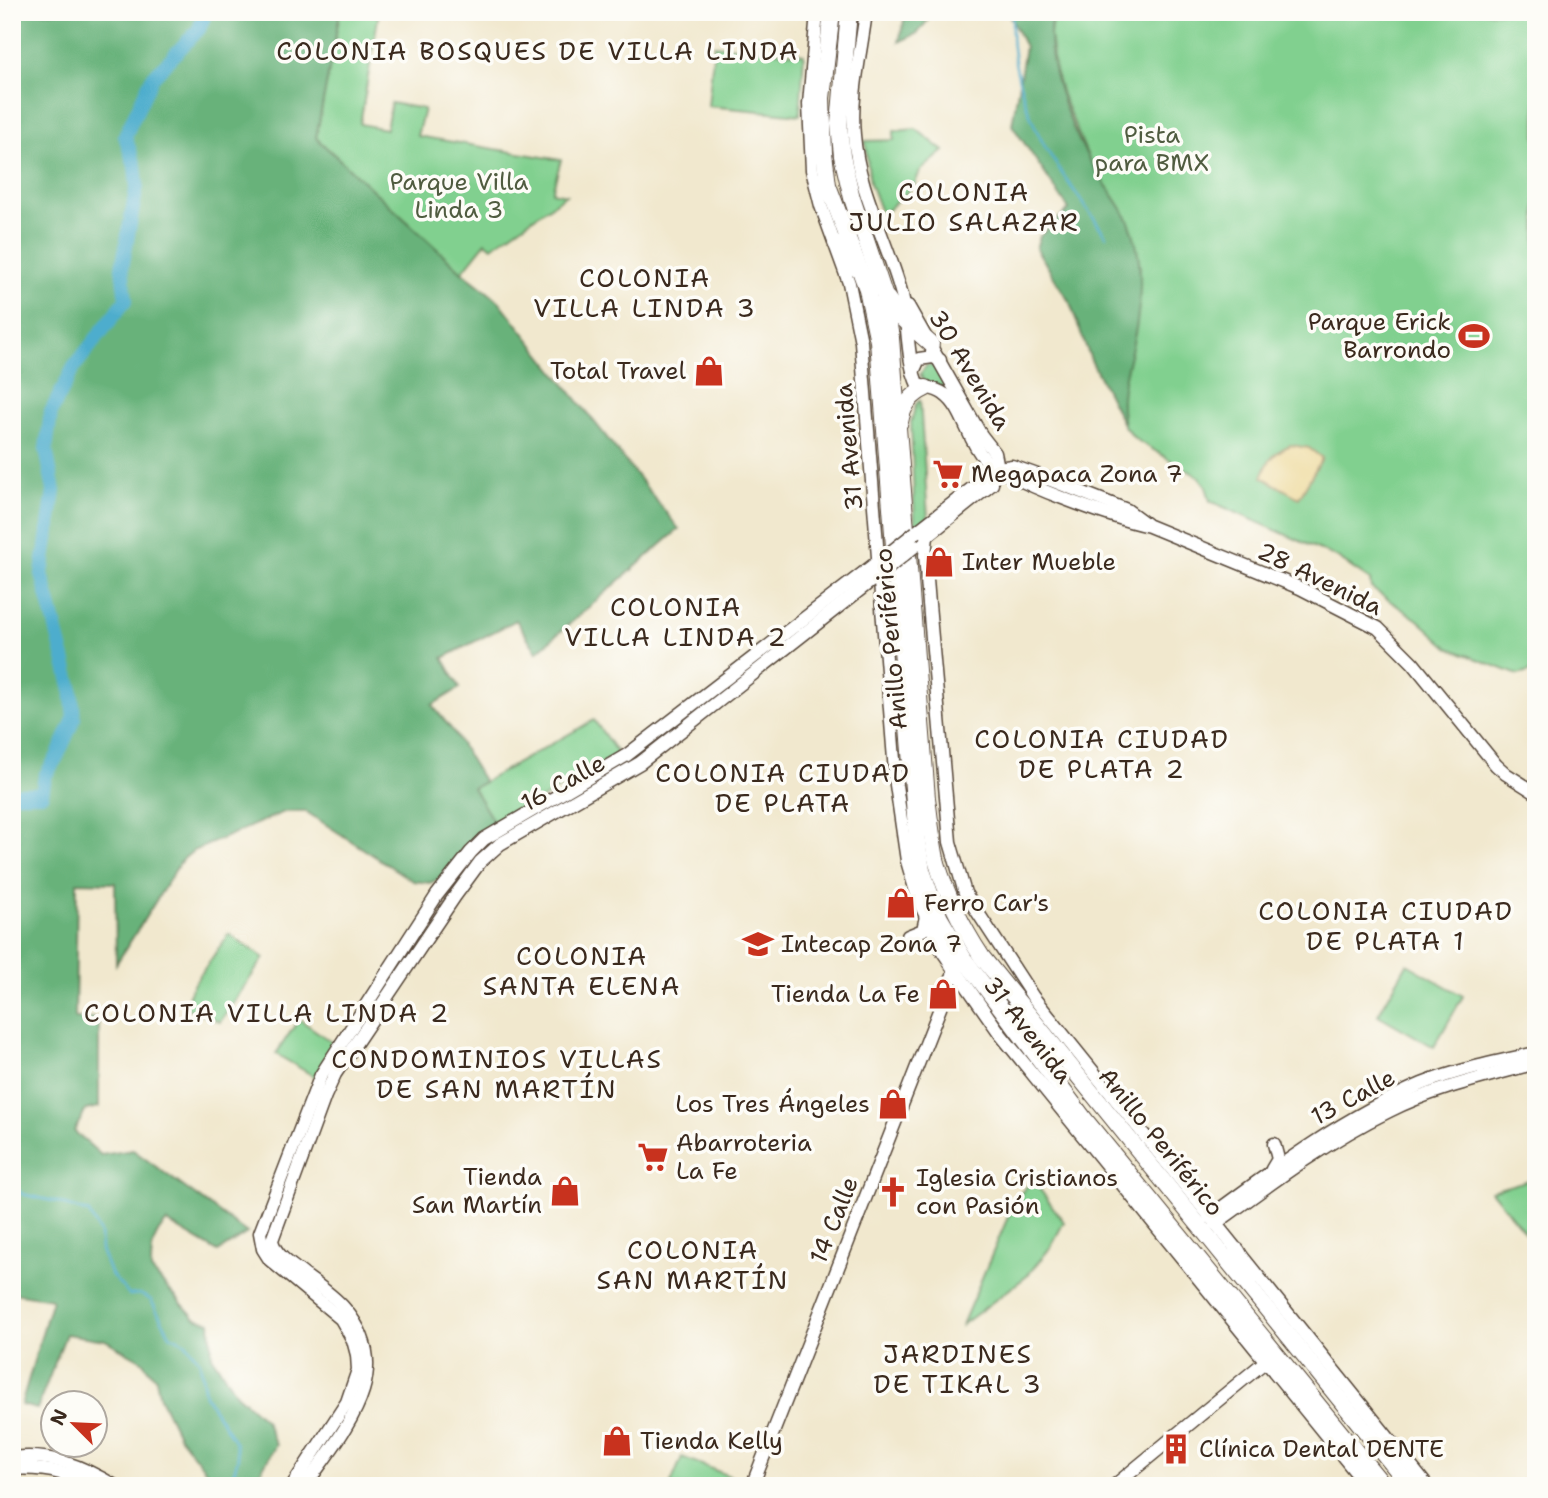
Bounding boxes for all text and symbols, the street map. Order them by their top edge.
district label: COLONIA BOSQUES DE VILLA LINDA [276,33,800,68]
park label: Pista para BMX [1095,119,1209,179]
park label: Parque Villa Linda 3 [390,166,528,226]
district label: COLONIA JULIO SALAZAR [848,174,1080,239]
district label: COLONIA VILLA LINDA 3 [533,260,757,325]
street label: 30 Avenida [921,304,1019,436]
place label: Parque Erick Barrondo [1308,306,1451,366]
sports icon: Parque Erick Barrondo [1457,319,1491,353]
shop icon: Total Travel [692,354,726,388]
place label: Total Travel [550,355,687,387]
street label: 31 Avenida [827,382,871,512]
supermarket icon: Megapaca Zona 7 [931,457,965,491]
place label: Megapaca Zona 7 [971,458,1182,490]
street label: 28 Avenida [1252,535,1388,623]
shop icon: Inter Mueble [922,545,956,579]
place label: Inter Mueble [962,546,1116,578]
street label: Anillo Periférico [867,547,915,731]
district label: COLONIA VILLA LINDA 2 [564,589,788,654]
district label: COLONIA CIUDAD DE PLATA 2 [974,721,1230,786]
street label: 16 Calle [515,747,611,819]
district label: COLONIA CIUDAD DE PLATA [655,755,911,820]
shop icon: Ferro Car's [884,886,918,920]
place label: Ferro Car's [924,887,1049,919]
district label: COLONIA CIUDAD DE PLATA 1 [1258,893,1514,958]
school or university icon: Intecap Zona 7 [741,927,775,961]
place label: Intecap Zona 7 [781,928,962,960]
district label: COLONIA SANTA ELENA [483,938,681,1003]
street label: 31 Avenida [976,970,1080,1090]
shop icon: Tienda La Fe [926,977,960,1011]
place label: Tienda La Fe [771,978,920,1010]
district label: COLONIA VILLA LINDA 2 [84,995,450,1030]
district label: CONDOMINIOS VILLAS DE SAN MARTÍN [331,1041,663,1106]
street label: Anillo Periférico [1091,1061,1231,1223]
street label: 13 Calle [1305,1062,1401,1132]
shop icon: Los Tres Ángeles [876,1087,910,1121]
place label: Los Tres Ángeles [675,1088,870,1120]
place label: Abarroteria La Fe [676,1127,812,1187]
supermarket icon: Abarroteria La Fe [636,1140,670,1174]
place label: Tienda San Martín [412,1161,542,1221]
place label: Iglesia Cristianos con Pasión [916,1162,1118,1222]
street label: 14 Calle [802,1172,866,1268]
shop icon: Tienda San Martín [548,1174,582,1208]
church icon: Iglesia Cristianos con Pasión [876,1175,910,1209]
district label: COLONIA SAN MARTÍN [597,1232,789,1297]
district label: JARDINES DE TIKAL 3 [873,1336,1043,1401]
north arrow [38,1390,108,1460]
text: N [44,1405,73,1429]
shop icon: Tienda Kelly [600,1424,634,1458]
place label: Tienda Kelly [640,1425,783,1457]
building icon: Clínica Dental DENTE [1159,1432,1193,1466]
place label: Clínica Dental DENTE [1199,1433,1444,1465]

